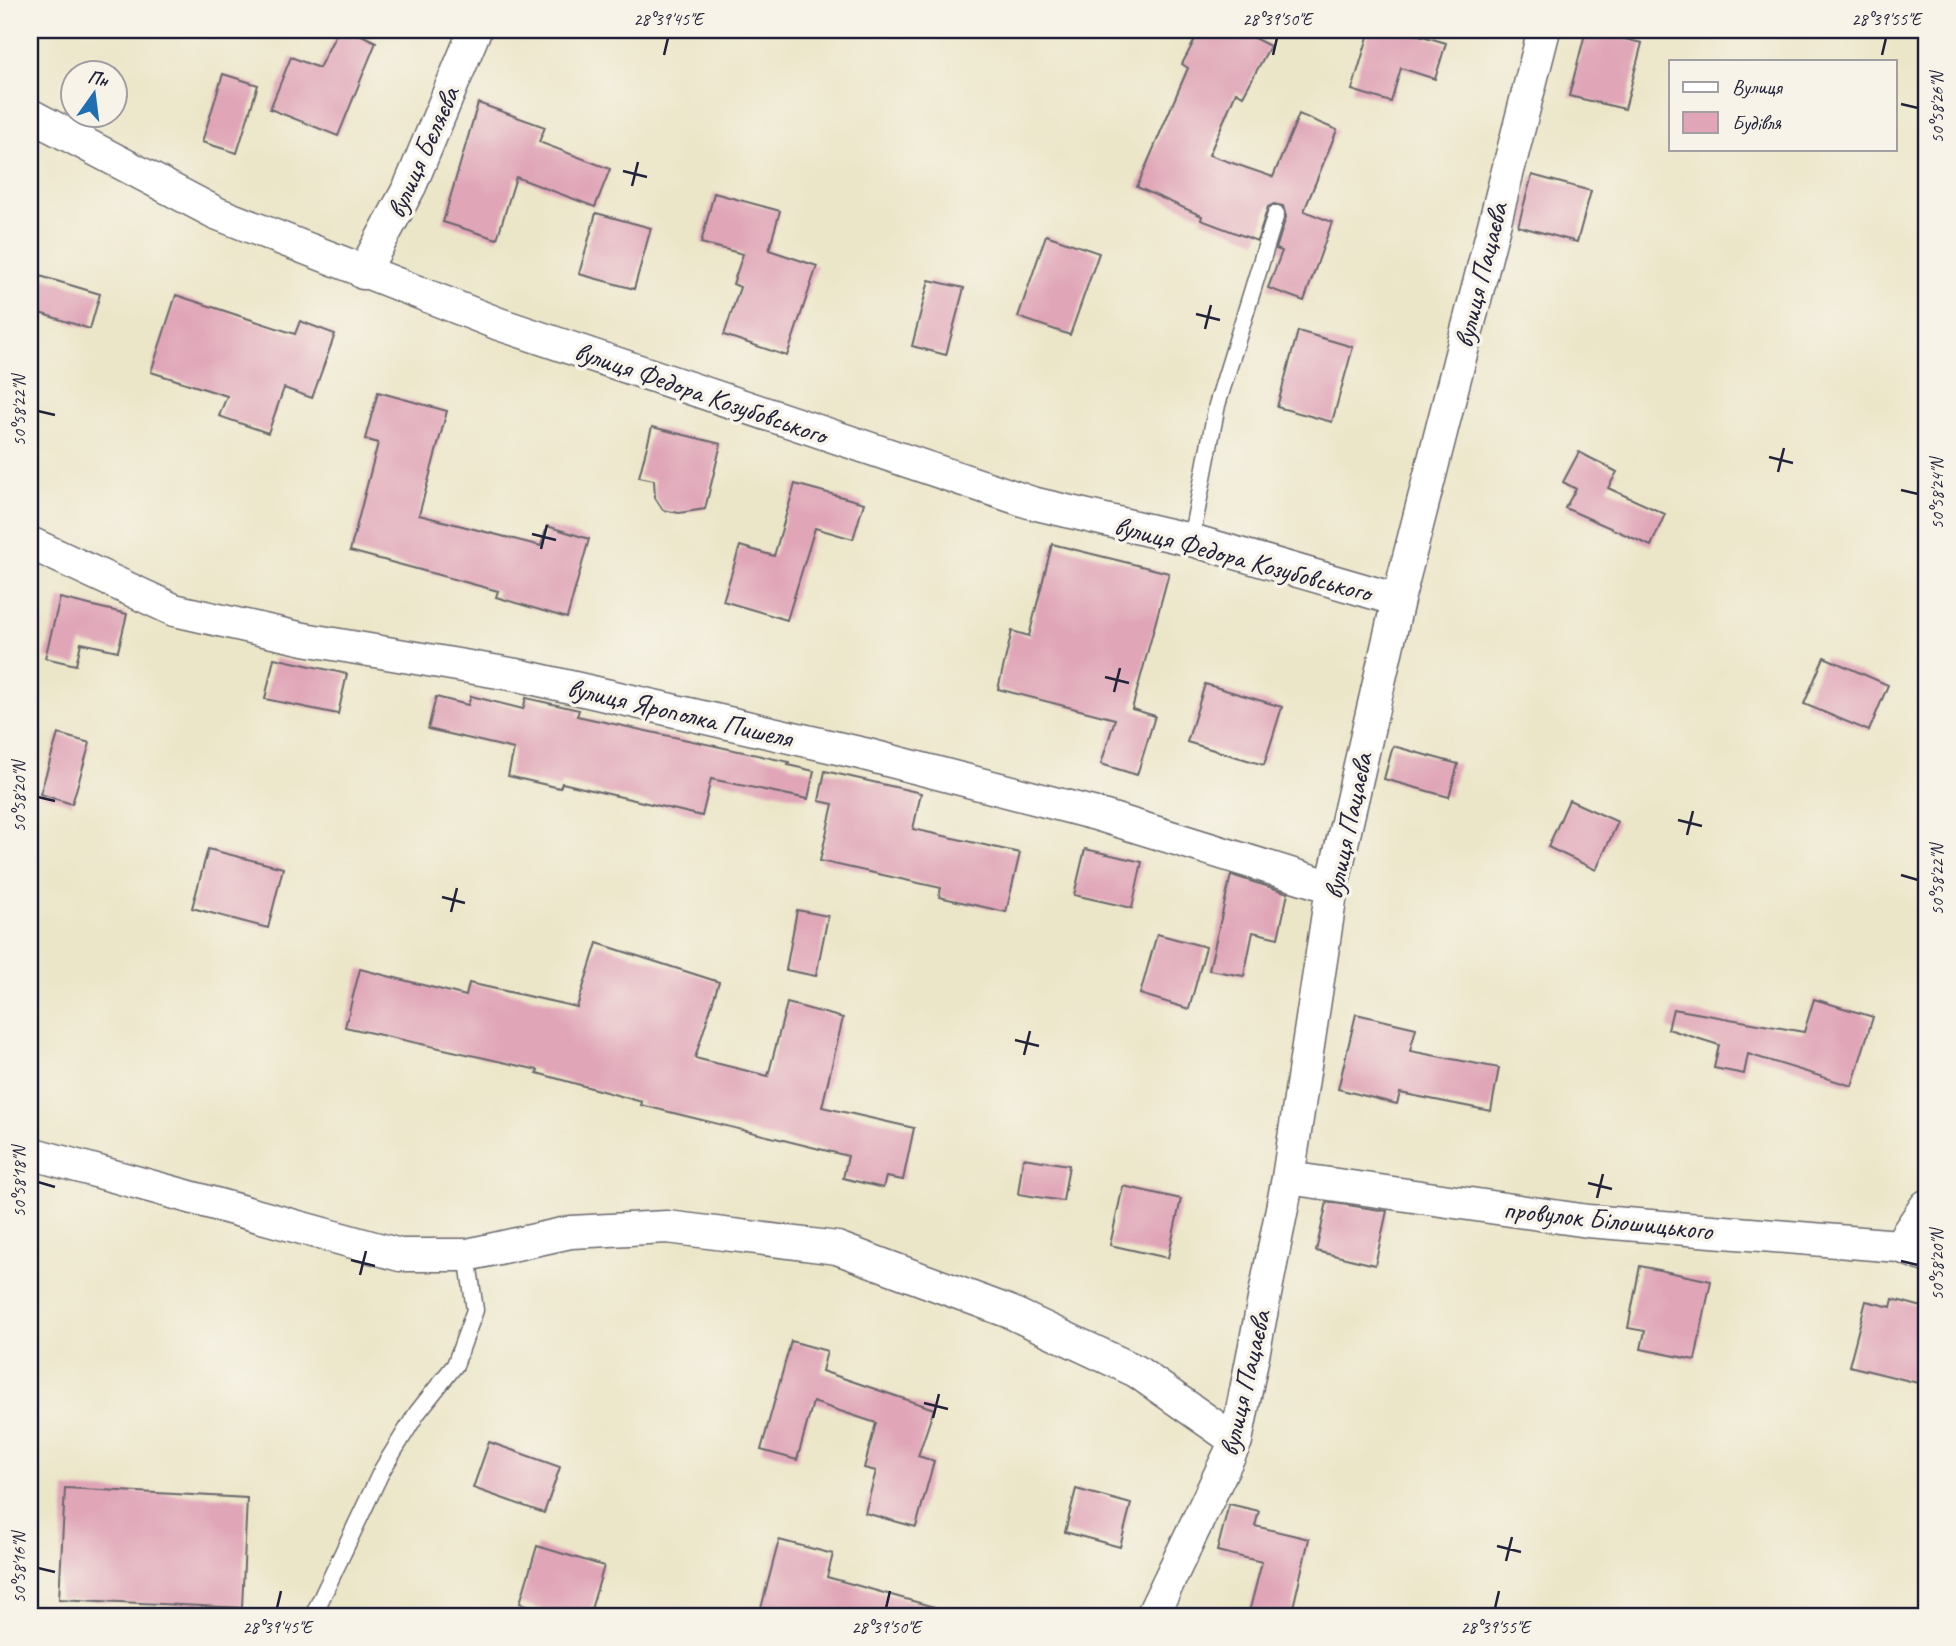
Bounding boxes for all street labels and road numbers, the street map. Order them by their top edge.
street label: вулиця Бєляєва [378,79,468,223]
street label: вулиця Пацаєва [1446,197,1516,351]
street label: вулиця Федора Козубовського [570,333,835,453]
street label: вулиця Федора Козубовського [1111,507,1378,610]
street label: вулиця Ярополка Пишеля [564,670,798,756]
street label: вулиця Пацаєва [1315,748,1380,902]
street label: провулок Білошицького [1502,1191,1716,1248]
street label: вулиця Пацаєва [1211,1305,1279,1459]

